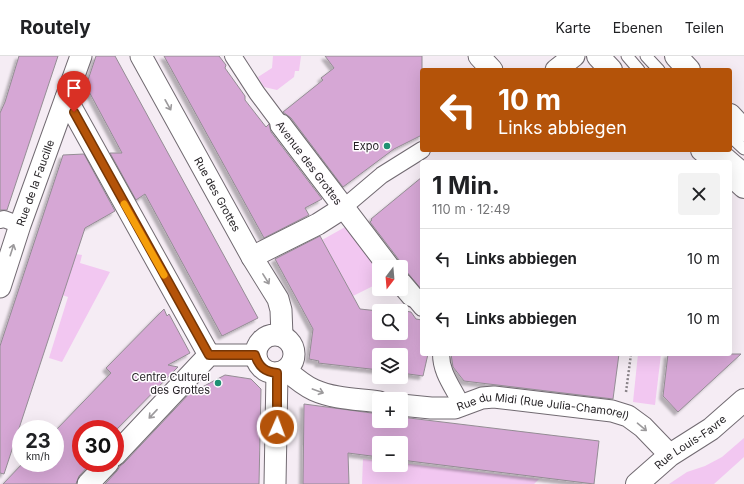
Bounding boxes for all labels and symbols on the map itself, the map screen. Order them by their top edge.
pin [57,71,91,112]
one-way arrow [165,99,173,111]
street label: Avenue des Grottes [273,118,345,208]
street label: Rue de la Faucille [13,138,57,228]
place label: Expo [353,139,379,153]
marker: Expo [382,141,392,151]
street label: Rue des Grottes [191,155,244,234]
one-way arrow [9,244,16,257]
north arrow [372,260,408,296]
one-way arrow [262,273,270,284]
place label: Centre Culturel des Grottes [131,370,210,397]
marker: Centre Culturel des Grottes [213,378,223,388]
one-way arrow [312,388,324,396]
street label: Rue du Midi (Rue Julia-Chamorel) [455,390,631,423]
position arrow [256,406,298,448]
one-way arrow [149,409,158,419]
street label: Rue Louis-Favre [652,412,729,472]
speed limit sign: 30 [72,420,124,472]
one-way arrow [636,422,647,431]

